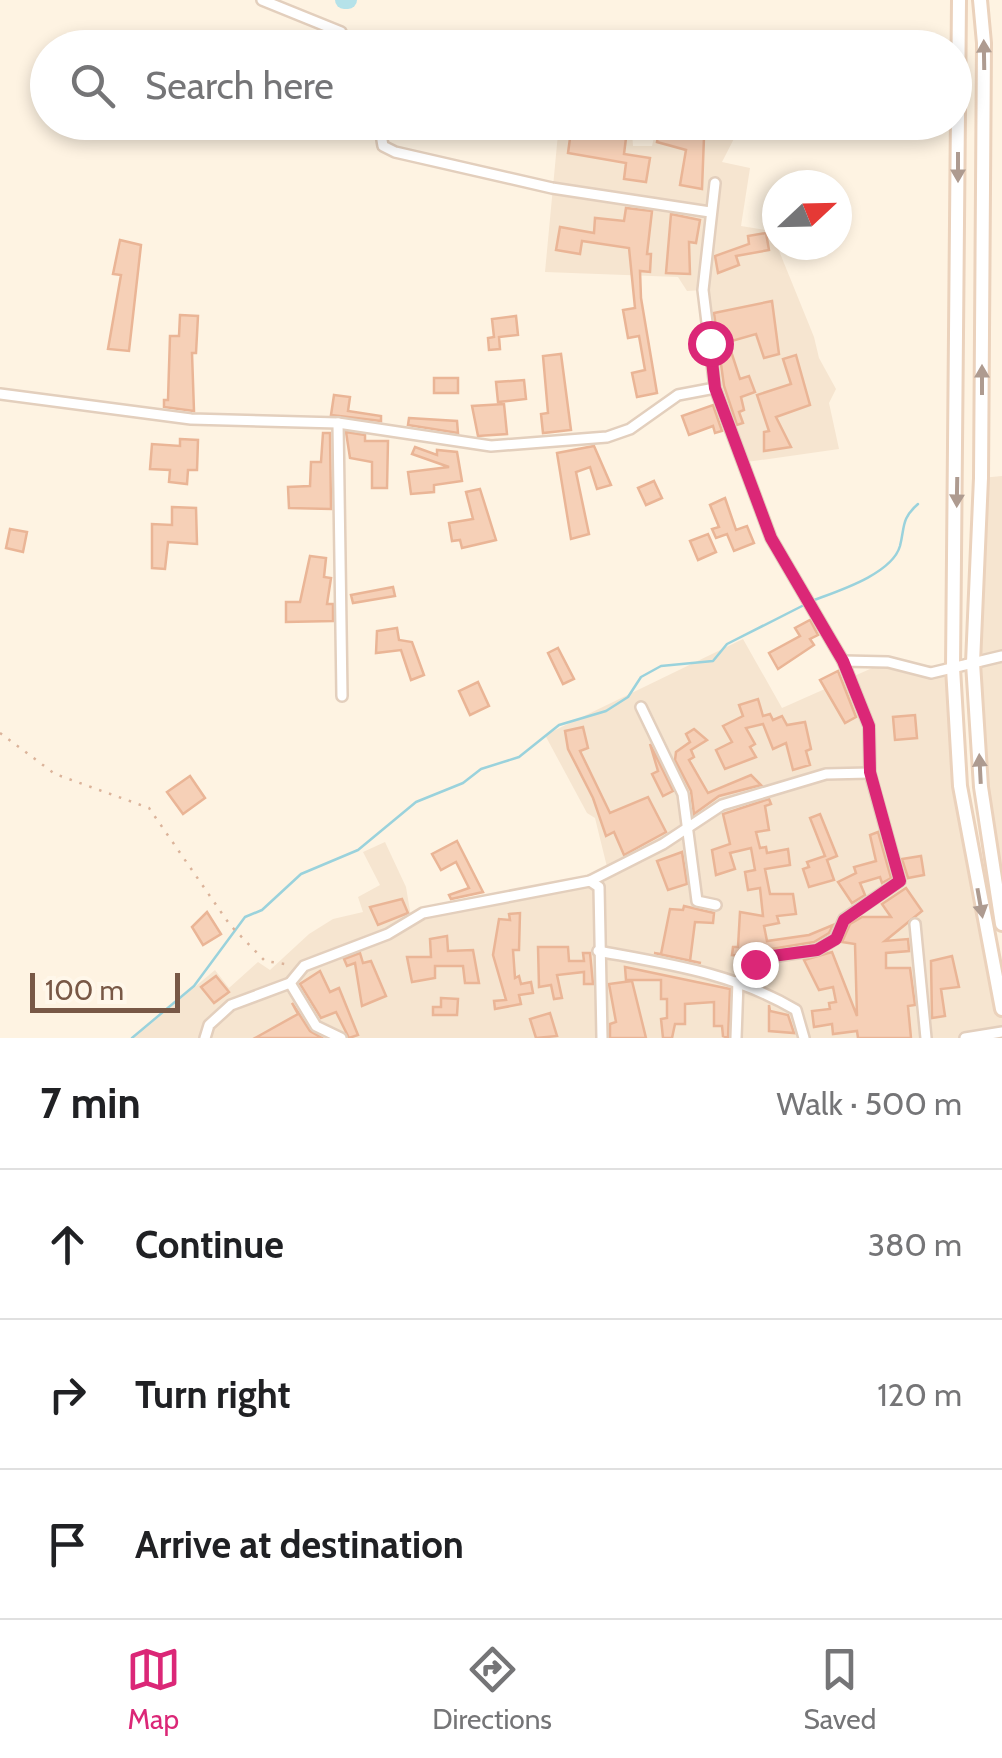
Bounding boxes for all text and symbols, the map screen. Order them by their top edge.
search box [30,30,972,140]
one-way arrow [976,39,992,71]
icon: search [65,58,120,113]
text: Search here [145,62,334,109]
one-way arrow [950,152,966,184]
north arrow [762,170,852,260]
route start [688,321,734,367]
one-way arrow [974,364,990,396]
one-way arrow [949,477,965,509]
one-way arrow [972,753,988,785]
one-way arrow [973,888,988,920]
route end [733,942,779,988]
scale bar [30,968,180,1013]
text: 100 m [45,973,124,1007]
text: 7 min [40,1077,141,1129]
text: Walk · 500 m [776,1084,962,1123]
icon: ahead [40,1217,95,1272]
text: Continue [135,1221,284,1268]
text: 380 m [868,1225,962,1264]
icon: right [40,1367,95,1422]
text: Turn right [135,1371,291,1418]
text: 120 m [877,1375,962,1414]
icon: arrive [40,1517,95,1572]
text: Arrive at destination [135,1521,464,1568]
tab: Map [126,1642,181,1736]
tab: Directions [432,1642,552,1736]
tab: Saved [804,1642,876,1736]

